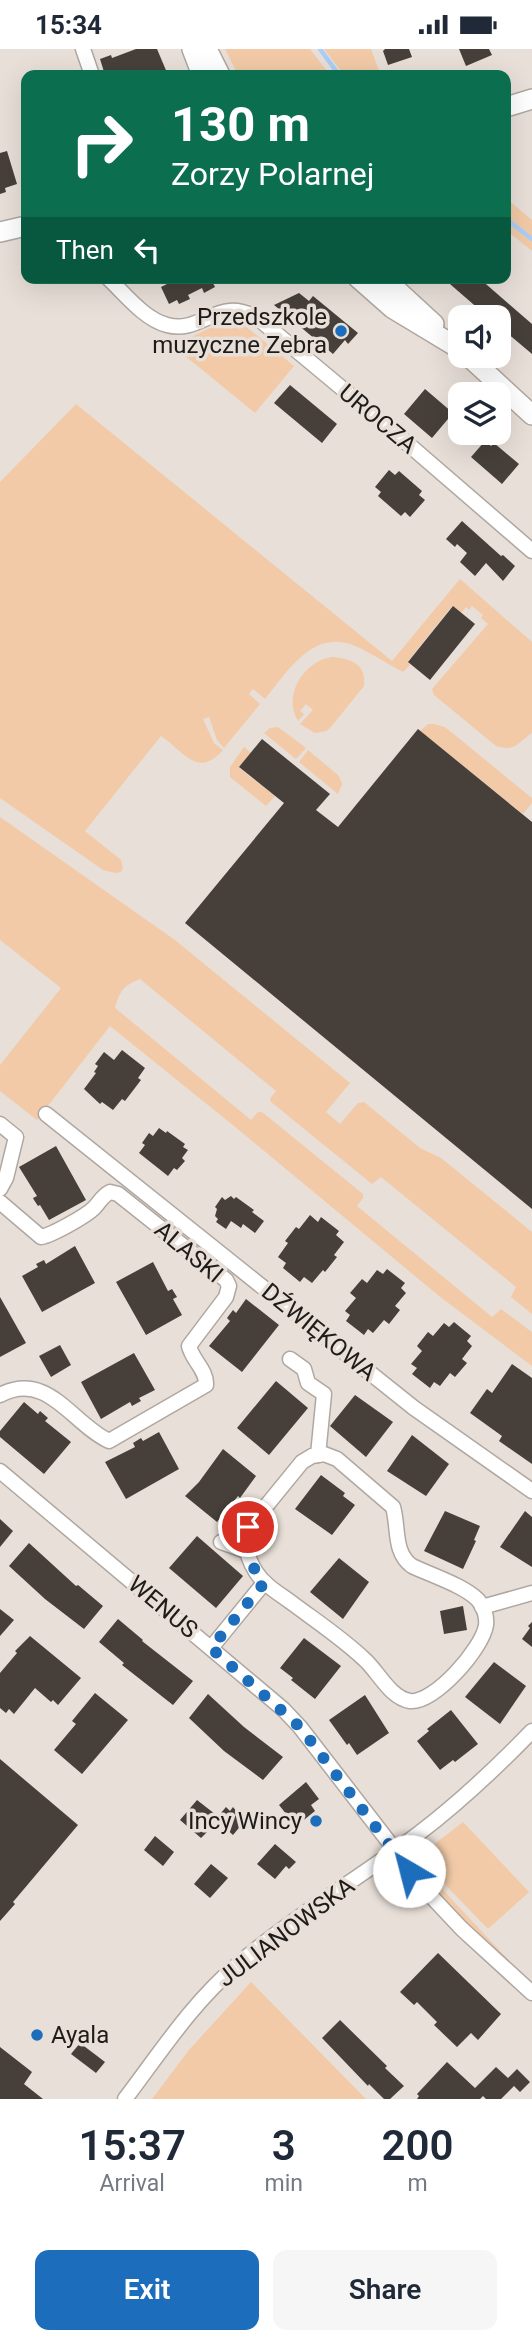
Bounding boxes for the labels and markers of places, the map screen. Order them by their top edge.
place label: Przedszkole muzyczne Zebra [152,303,327,359]
marker: Przedszkole muzyczne Zebra [333,323,349,339]
pin [218,1497,278,1557]
place label: Incy Wincy [188,1807,303,1835]
marker: Incy Wincy [308,1813,324,1829]
place label: Ayala [51,2021,109,2049]
marker: Ayala [29,2027,45,2043]

